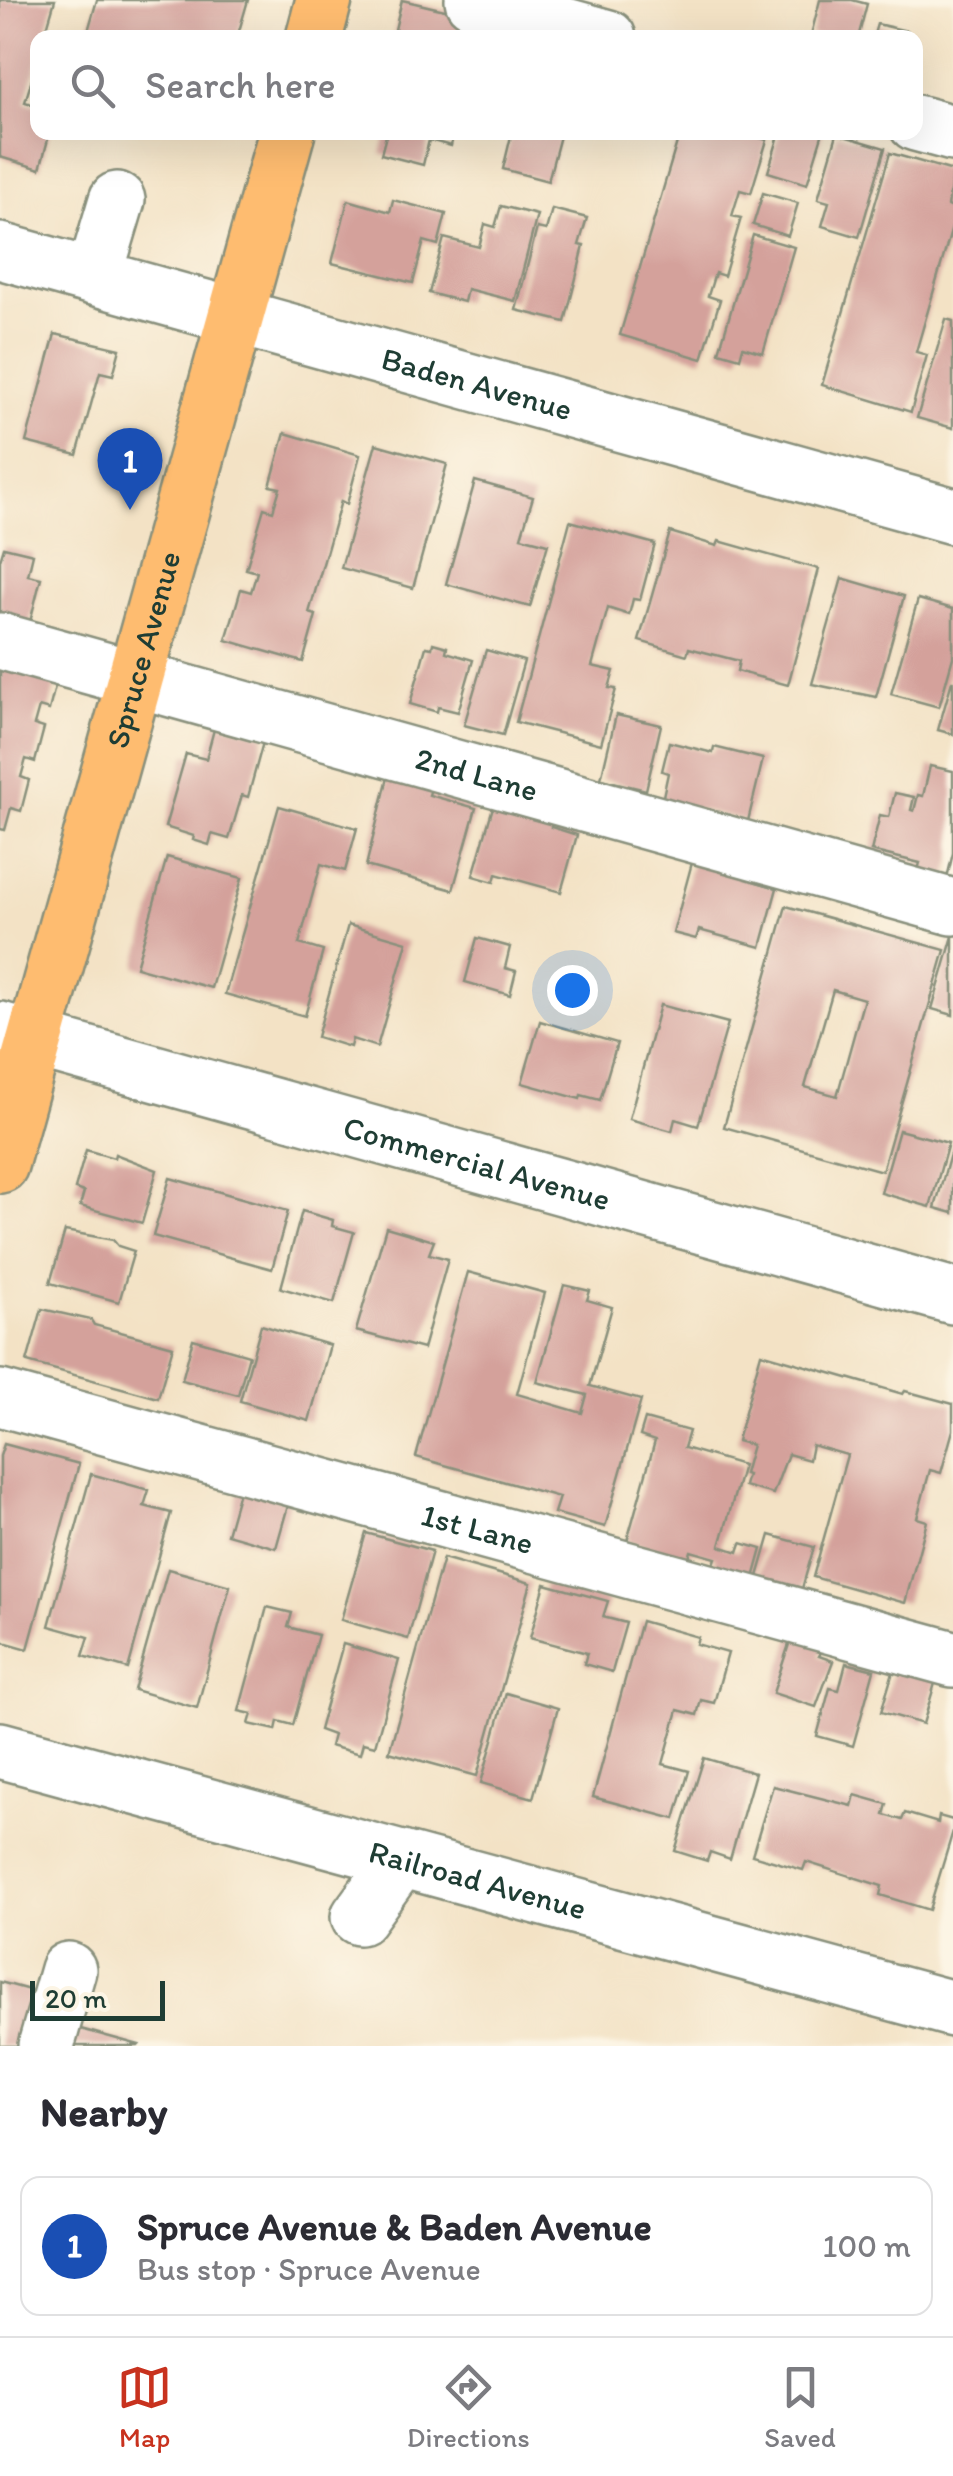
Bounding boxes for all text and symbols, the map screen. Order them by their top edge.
search box [30,30,923,140]
icon: search [65,58,120,113]
text: Search here [145,62,336,108]
street label: Baden Avenue [377,339,577,428]
pin: 1 [98,428,162,510]
street label: Spruce Avenue [98,547,189,752]
street label: 2nd Lane [411,739,542,809]
your location [547,965,598,1016]
street label: Commercial Avenue [339,1108,614,1218]
street label: 1st Lane [417,1495,538,1562]
street label: Railroad Avenue [365,1832,590,1927]
scale bar [30,1976,165,2020]
text: 20 m [45,1981,107,2015]
text: Nearby [40,2086,167,2137]
text: Spruce Avenue & Baden Avenue [137,2204,652,2250]
text: 1 [67,2227,82,2265]
text: 100 m [823,2227,911,2265]
text: Bus stop · Spruce Avenue [137,2250,481,2288]
tab: Map [117,2360,172,2454]
tab: Directions [407,2360,530,2454]
tab: Saved [764,2360,836,2454]

